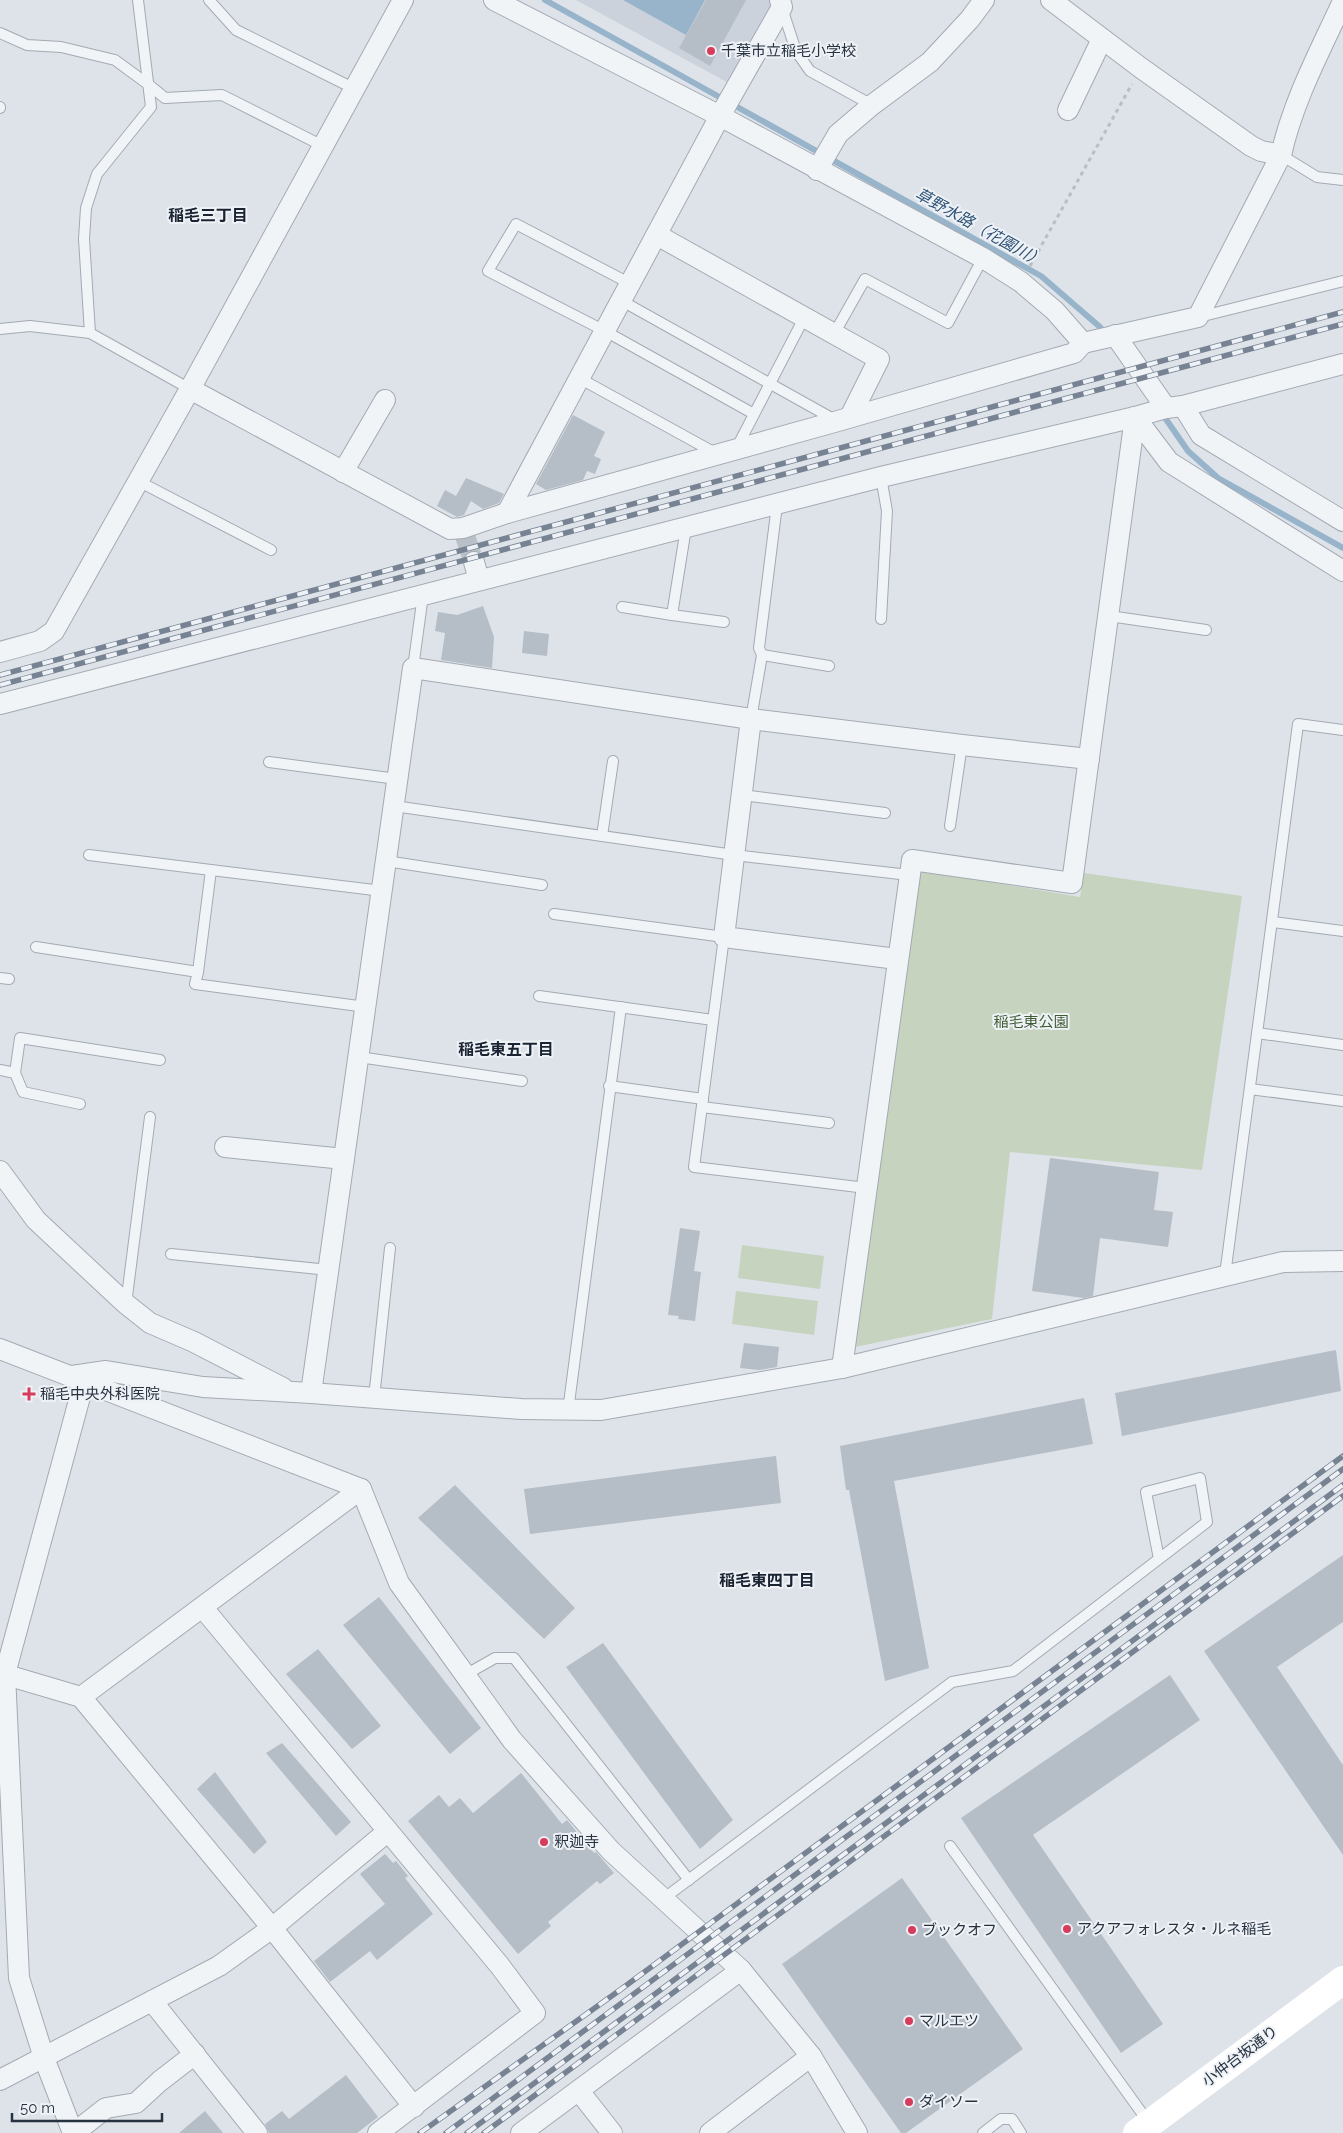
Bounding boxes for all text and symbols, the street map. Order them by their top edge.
place label: 千葉市立稲毛小学校 [721,42,856,60]
marker: 千葉市立稲毛小学校 [705,45,717,57]
water label: 草野水路（花園川） [912,184,1047,271]
district label: 稲毛三丁目 [168,206,248,225]
park label: 稲毛東公園 [993,1013,1069,1031]
district label: 稲毛東五丁目 [458,1040,554,1059]
place label: 稲毛中央外科医院 [40,1385,160,1403]
marker: 稲毛中央外科医院 [22,1387,36,1401]
district label: 稲毛東四丁目 [719,1571,815,1590]
place label: 釈迦寺 [554,1833,599,1851]
marker: 釈迦寺 [538,1836,550,1848]
place label: アクアフォレスタ・ルネ稲毛 [1077,1920,1271,1938]
place label: ブックオフ [922,1921,997,1939]
marker: アクアフォレスタ・ルネ稲毛 [1061,1923,1073,1935]
marker: ブックオフ [906,1924,918,1936]
place label: マルエツ [919,2012,979,2030]
marker: マルエツ [903,2015,915,2027]
street label: 小仲台坂通り [1199,2022,1281,2090]
scale bar [12,2090,162,2122]
place label: ダイソー [919,2093,979,2111]
marker: ダイソー [903,2096,915,2108]
text: 50 m [20,2099,55,2117]

